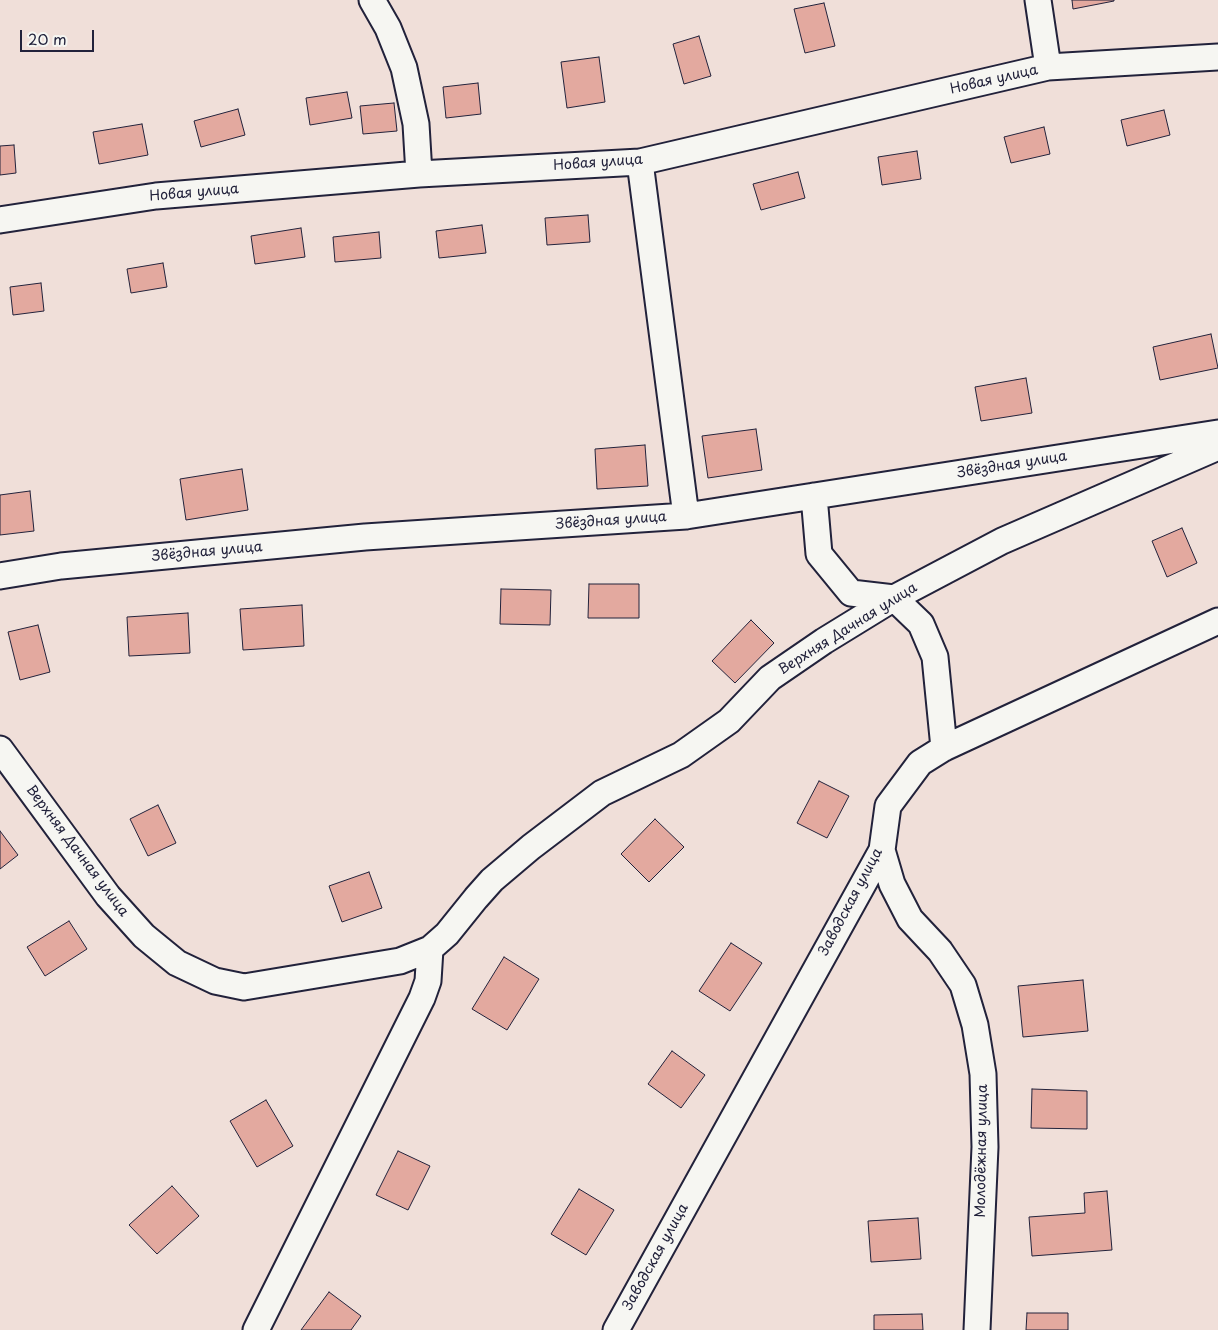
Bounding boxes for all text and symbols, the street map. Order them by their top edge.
scale bar [22,20,96,52]
text: 20 m [28,27,67,50]
street label: Новая улица [948,62,1040,98]
street label: Новая улица [553,151,643,175]
street label: Новая улица [149,181,239,205]
street label: Звёздная улица [956,448,1068,482]
street label: Звёздная улица [555,509,667,533]
street label: Звёздная улица [151,539,263,565]
street label: Верхняя Дачная улица [776,579,920,679]
street label: Верхняя Дачная улица [22,782,132,920]
street label: Заводская улица [816,845,886,959]
street label: Молодёжная улица [972,1084,992,1218]
street label: Заводская улица [620,1201,692,1313]

